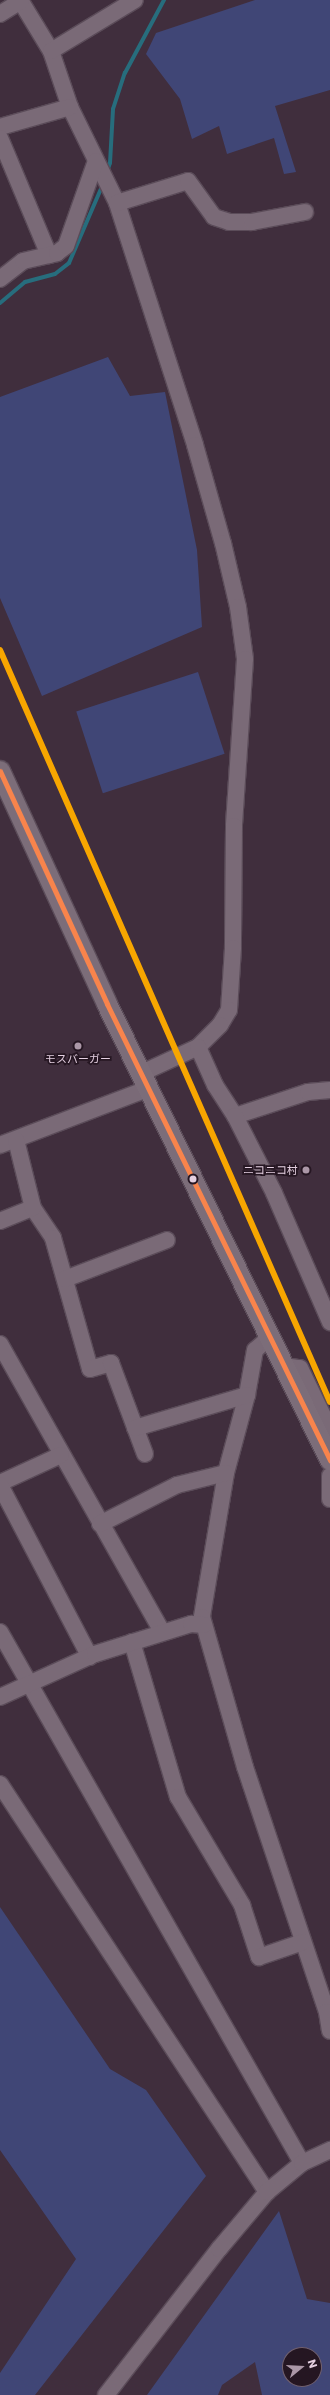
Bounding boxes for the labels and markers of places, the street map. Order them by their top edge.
marker: モスバーガー [73,1041,83,1051]
place label: モスバーガー [45,1052,111,1066]
place label: ニコニコ村 [243,1163,298,1177]
marker: ニコニコ村 [301,1165,311,1175]
unlabelled marker [188,1174,198,1184]

